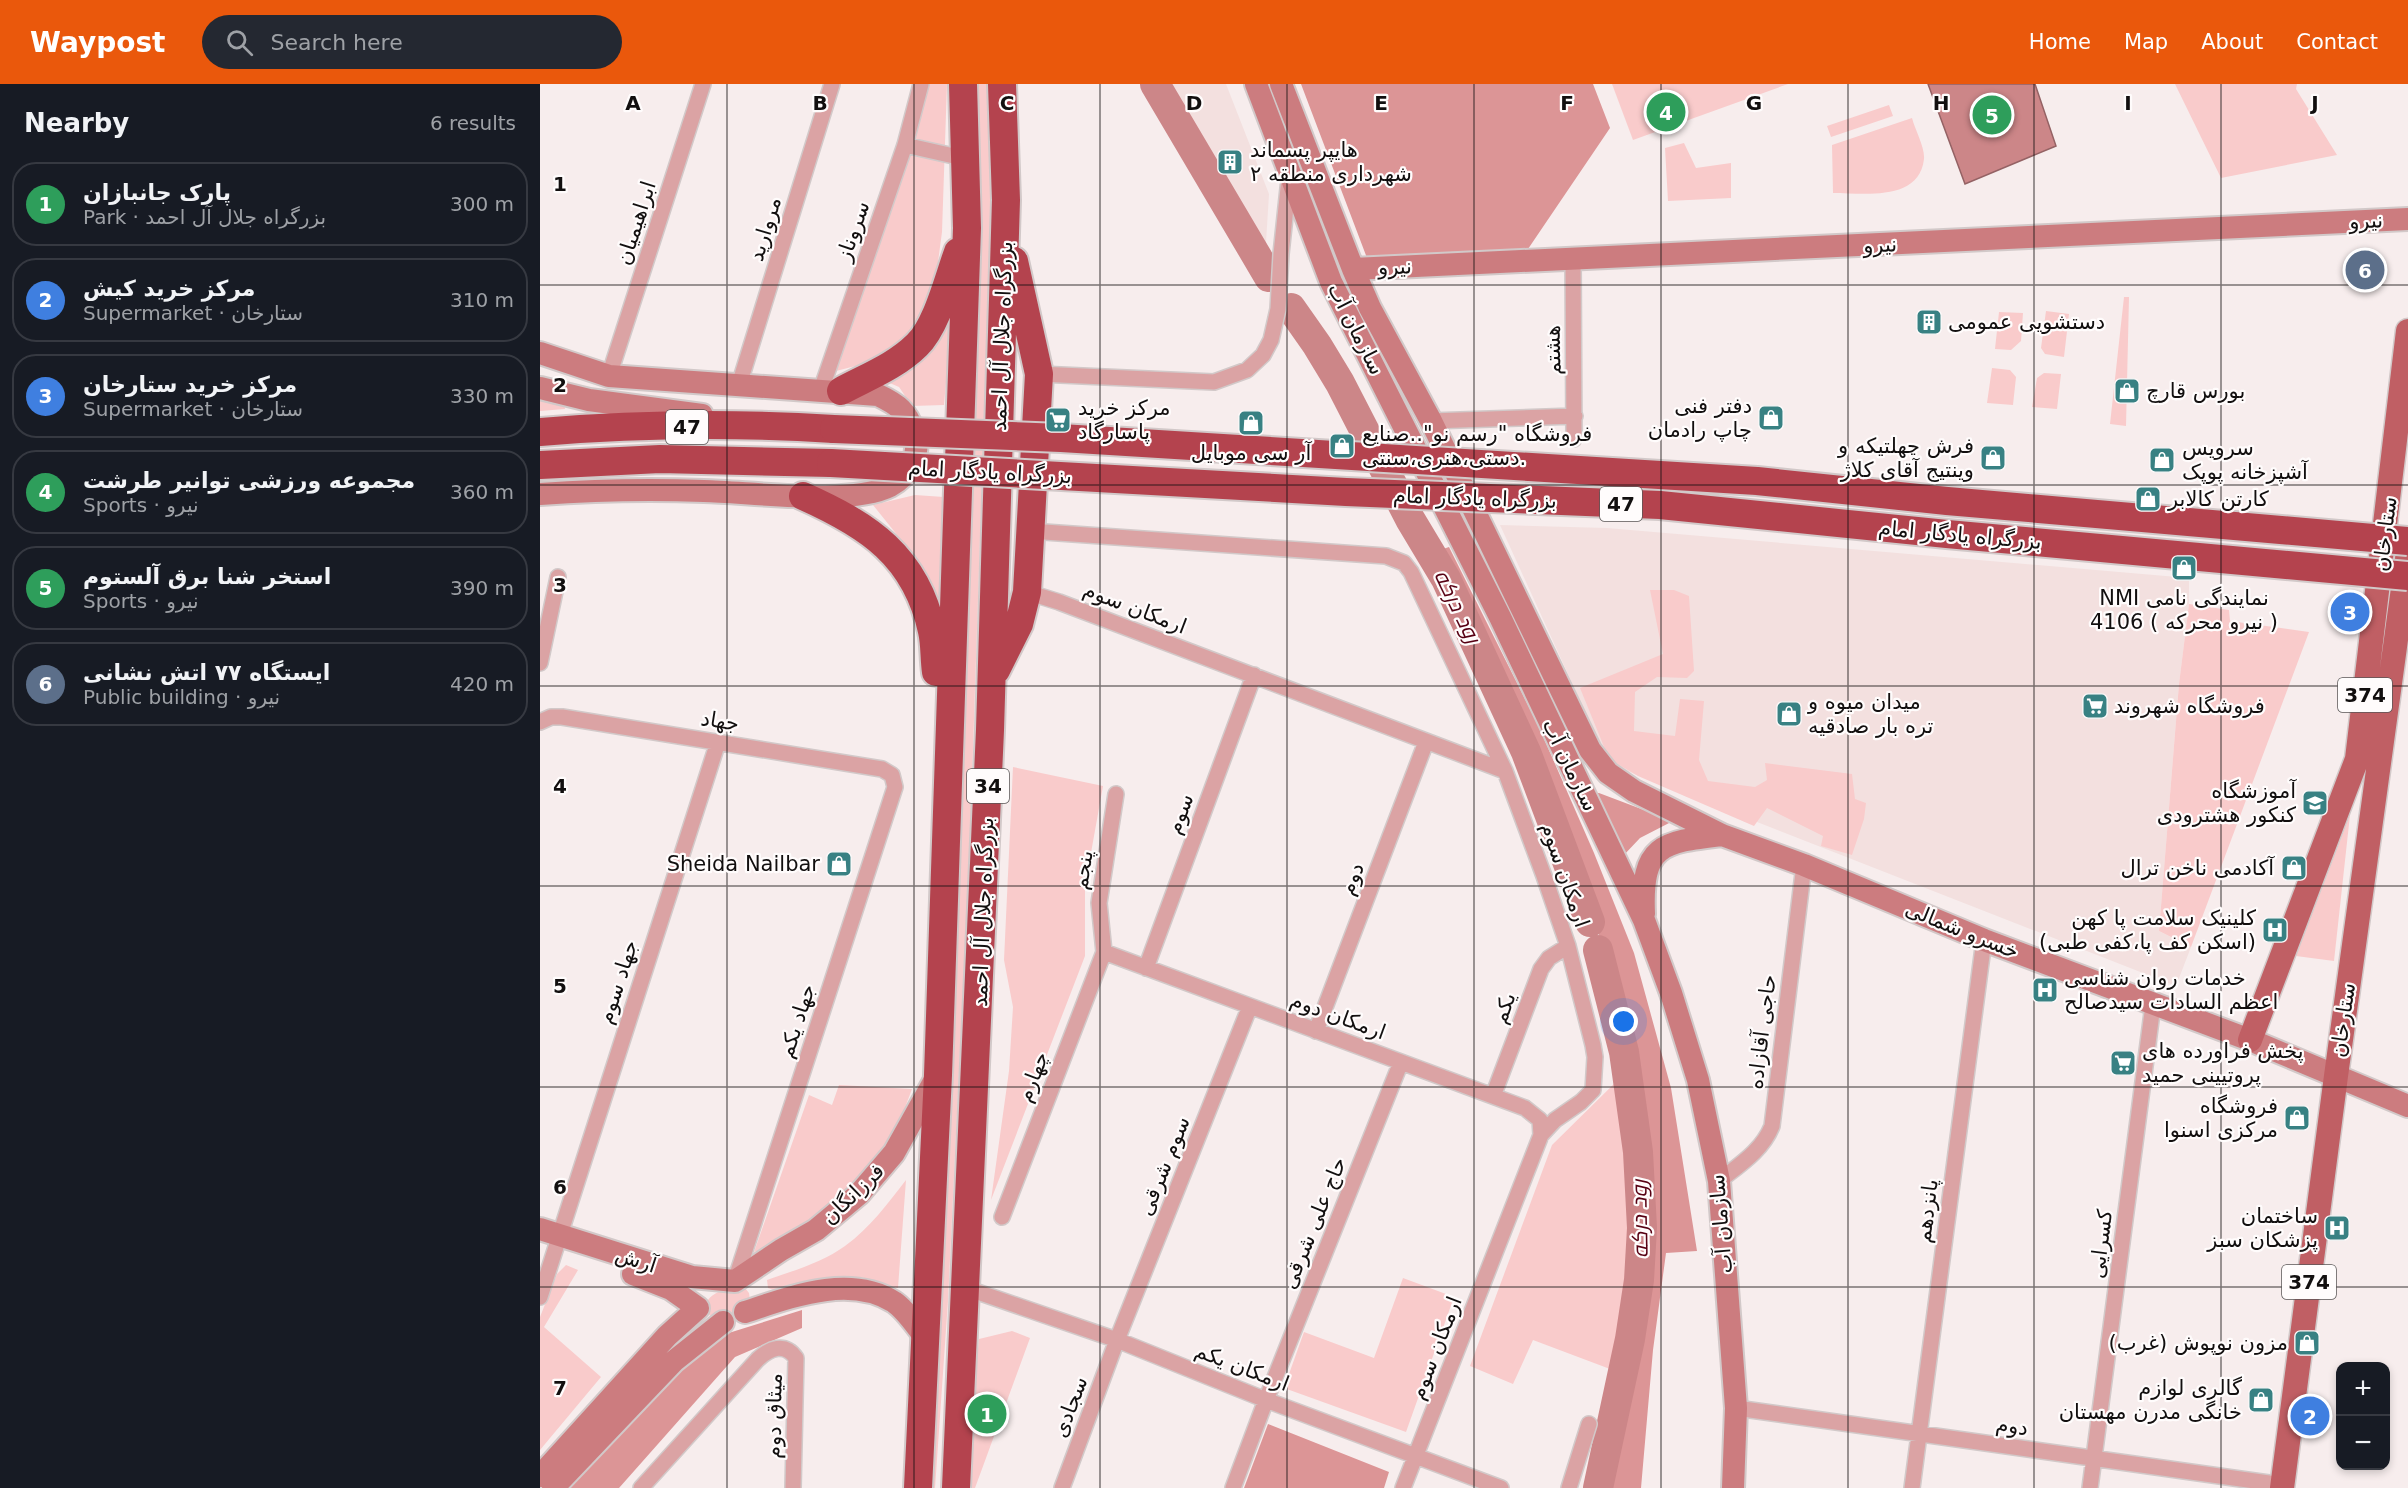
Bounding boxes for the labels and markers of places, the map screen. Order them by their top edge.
pin: 4 [1646,90,1686,135]
pin: 5 [1972,93,2012,138]
place label: هایپر پسماند شهرداری منطقه ۲ [1250,138,1412,186]
building icon: هایپر پسماند شهرداری منطقه ۲ [1215,147,1245,177]
pin: 6 [2346,248,2384,292]
building icon: دستشویی عمومی [1914,307,1944,337]
place label: دستشویی عمومی [1948,310,2105,334]
shop icon: بورس قارچ [2112,376,2142,406]
place label: بورس قارچ [2146,379,2245,403]
place label: دفتر فنی چاپ رادمان [1648,394,1752,442]
place label: مرکز خرید پاسارگاد [1078,396,1171,444]
shop icon: دفتر فنی چاپ رادمان [1756,403,1786,433]
supermarket icon: مرکز خرید پاسارگاد [1043,405,1073,435]
shop icon: آر سی موبایل [1236,408,1266,438]
place label: فروشگاه "رسم نو"..صنایع دستی،هنری،سنتی. [1362,422,1592,470]
shop icon: فروشگاه "رسم نو"..صنایع دستی،هنری،سنتی. [1327,431,1357,461]
place label: فرش چهلتیکه و وینتیج آقای کلاژ [1837,434,1974,482]
place label: سرویس آشپزخانه پوپک [2182,436,2309,484]
place label: آر سی موبایل [1191,440,1312,465]
shop icon: فرش چهلتیکه و وینتیج آقای کلاژ [1978,443,2008,473]
shop icon: سرویس آشپزخانه پوپک [2147,445,2177,475]
shop icon: کارتن کالابر [2133,484,2163,514]
place label: کارتن کالابر [2167,487,2269,511]
shop icon: NMI نمایندگی نامی 4106 ( نیرو محرکه ) [2169,553,2199,583]
place label: NMI نمایندگی نامی 4106 ( نیرو محرکه ) [2090,586,2278,634]
pin: 3 [2330,590,2370,634]
place label: میدان میوه و تره بار صادقیه [1807,690,1934,738]
supermarket icon: فروشگاه شهروند [2080,691,2110,721]
place label: فروشگاه شهروند [2114,694,2265,718]
shop icon: میدان میوه و تره بار صادقیه [1774,699,1804,729]
place label: آموزشگاه کنکور هشترودی [2157,778,2297,827]
school or university icon: آموزشگاه کنکور هشترودی [2300,788,2330,818]
shop icon: Sheida Nailbar [824,849,854,879]
place label: Sheida Nailbar [667,852,820,876]
shop icon: آکادمی ناخن ترال [2279,853,2309,883]
place label: آکادمی ناخن ترال [2121,855,2275,880]
place label: کلینیک سلامت پا کهن (اسکن کف پا،کفی طبی) [2039,906,2256,954]
hospital icon: کلینیک سلامت پا کهن (اسکن کف پا،کفی طبی) [2260,915,2290,945]
place label: خدمات روان شناسی اعظم السادات سیدصالح [2064,966,2278,1015]
hospital icon: خدمات روان شناسی اعظم السادات سیدصالح [2030,975,2060,1005]
place label: پخش فراورده های پروتیینی حمید [2142,1039,2304,1087]
supermarket icon: پخش فراورده های پروتیینی حمید [2108,1048,2138,1078]
place label: فروشگاه مرکزی اسنوا [2164,1094,2278,1142]
shop icon: فروشگاه مرکزی اسنوا [2282,1103,2312,1133]
place label: ساختمان پزشکان سبز [2206,1204,2318,1252]
hospital icon: ساختمان پزشکان سبز [2322,1213,2352,1243]
shop icon: مزون نوپوش (غرب) [2292,1328,2322,1358]
place label: مزون نوپوش (غرب) [2109,1331,2288,1355]
place label: گالری لوازم خانگی مدرن مهستان [2059,1376,2242,1424]
shop icon: گالری لوازم خانگی مدرن مهستان [2246,1385,2276,1415]
pin: 1 [968,1392,1006,1436]
pin: 2 [2290,1394,2330,1438]

